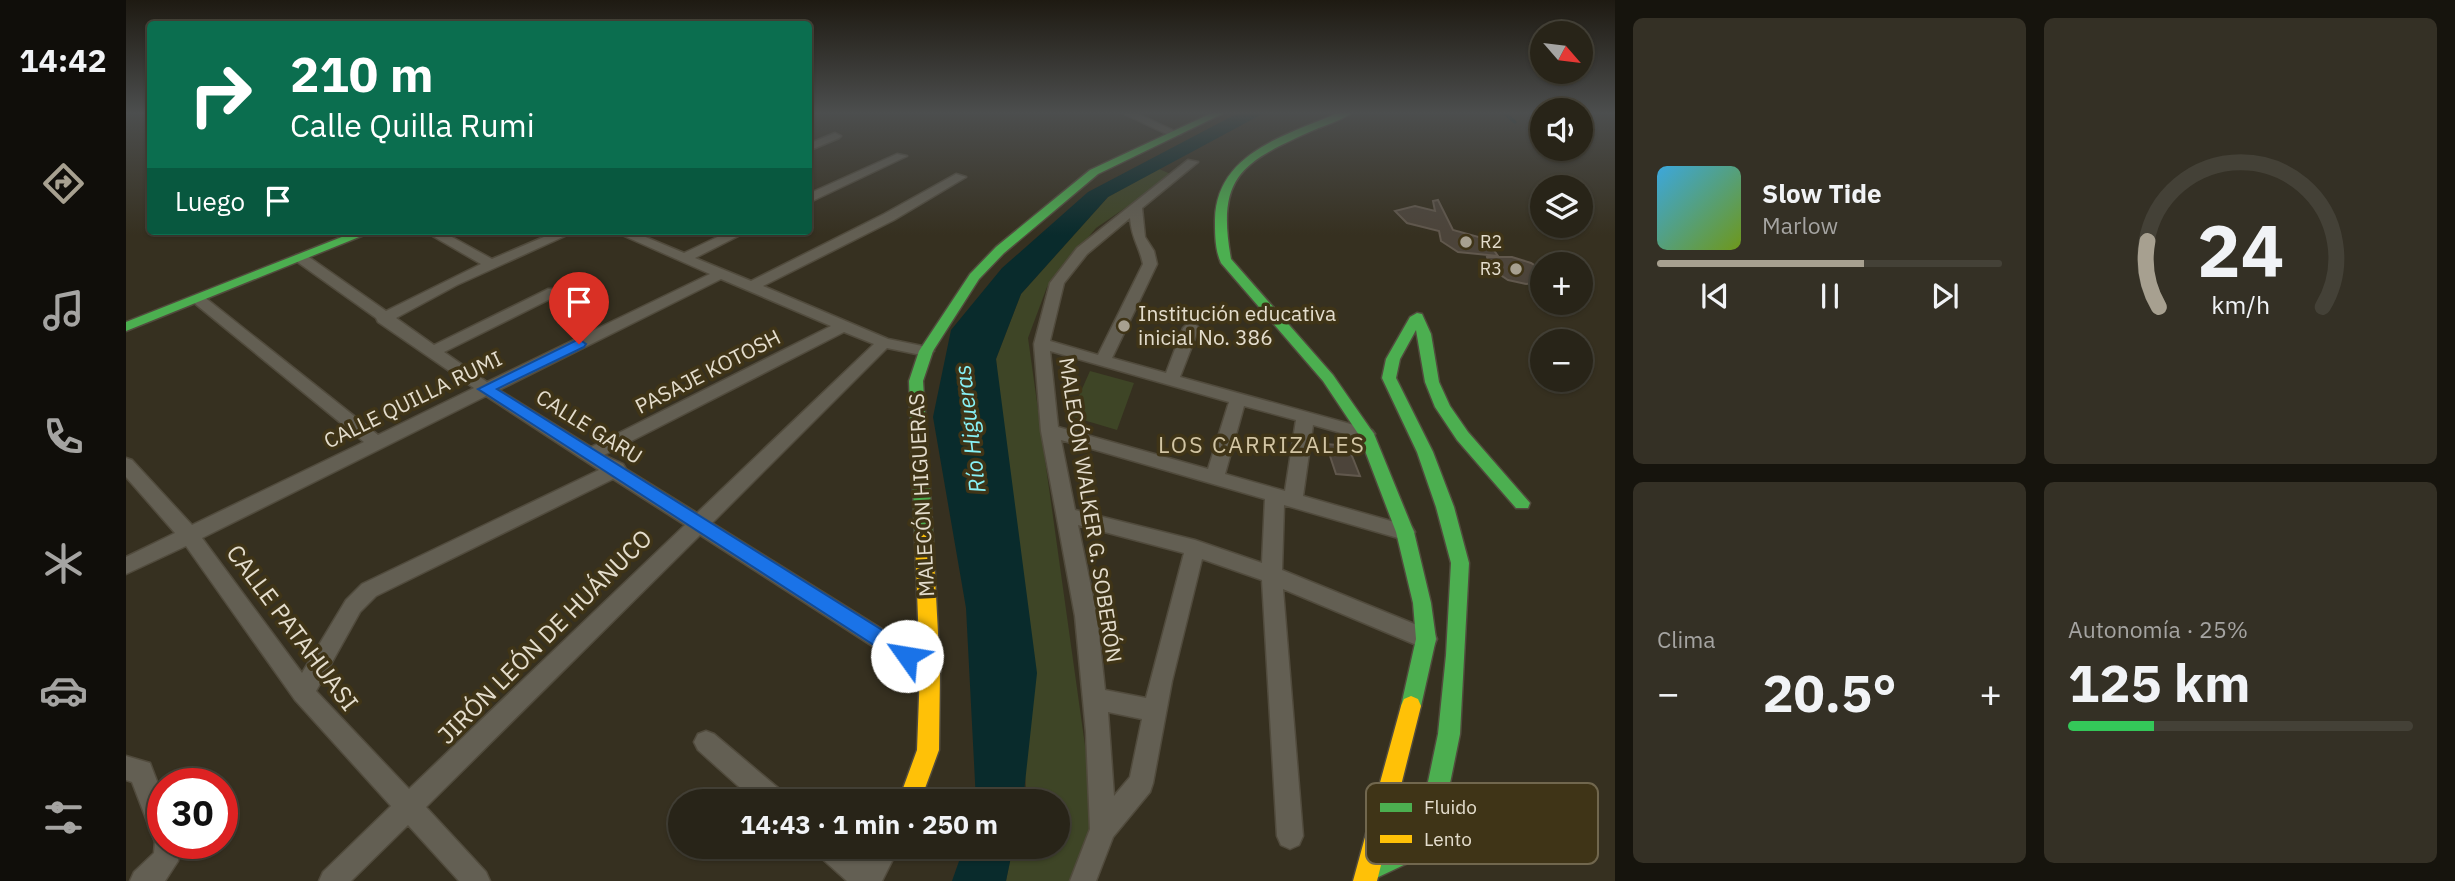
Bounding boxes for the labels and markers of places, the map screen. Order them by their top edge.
place label: R2 [1480,230,1502,253]
marker: R2 [1458,234,1474,250]
place label: R3 [1480,257,1502,280]
marker: R3 [1508,261,1524,277]
pin [549,272,609,344]
place label: Institución educativa inicial No. 386 [1138,299,1336,351]
marker: Institución educativa inicial No. 386 [1116,318,1132,334]

